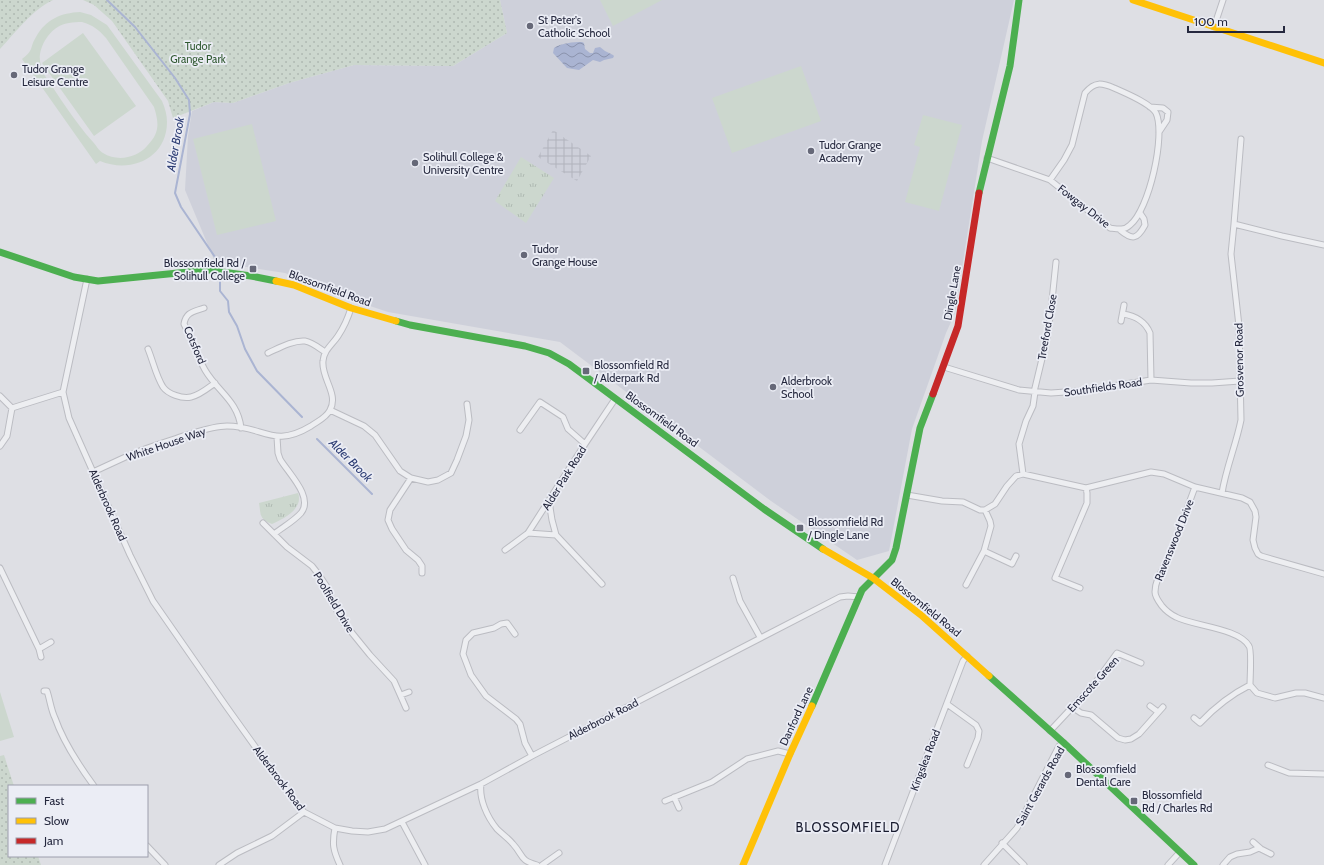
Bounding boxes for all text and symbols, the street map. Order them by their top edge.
scale bar [1188,8,1284,34]
place label: St Peter's Catholic School [538,13,611,40]
text: 100 m [1194,14,1228,29]
marker: St Peter's Catholic School [525,21,535,31]
park label: Tudor Grange Park [170,39,226,66]
place label: Tudor Grange Leisure Centre [22,62,88,89]
marker: Tudor Grange Leisure Centre [9,70,19,80]
water label: Alder Brook [163,115,187,173]
place label: Tudor Grange Academy [819,138,881,165]
marker: Tudor Grange Academy [806,146,816,156]
place label: Solihull College & University Centre [423,150,504,177]
marker: Solihull College & University Centre [410,158,420,168]
street label: Fowgay Drive [1055,181,1113,231]
place label: Tudor Grange House [532,242,598,269]
marker: Tudor Grange House [519,250,529,260]
place label: Blossomfield Rd / Solihull College [164,256,245,283]
marker: Blossomfield Rd / Solihull College [248,264,258,274]
street label: Dingle Lane [940,264,964,321]
street label: Blossomfield Road [287,267,373,309]
street label: Treeford Close [1034,293,1060,361]
street label: Grosvenor Road [1231,323,1247,397]
street label: Cotsford [181,324,209,366]
place label: Blossomfield Rd / Alderpark Rd [593,358,669,385]
marker: Blossomfield Rd / Alderpark Rd [581,366,591,376]
place label: Alderbrook School [781,374,832,401]
street label: Southfields Road [1063,375,1143,399]
marker: Alderbrook School [768,382,778,392]
street label: Blossomfield Road [623,388,701,450]
street label: White House Way [124,424,208,464]
water label: Alder Brook [325,434,376,485]
street label: Alder Park Road [539,443,589,513]
street label: Alderbrook Road [86,467,130,543]
street label: Ravenswood Drive [1151,497,1197,583]
place label: Blossomfield Rd / Dingle Lane [807,515,883,542]
marker: Blossomfield Rd / Dingle Lane [795,523,805,533]
street label: Poolfield Drive [310,569,358,635]
street label: Blossomfield Road [888,574,964,640]
street label: Emscote Green [1064,653,1122,715]
street label: Danford Lane [776,684,816,748]
street label: Alderbrook Road [565,695,641,743]
street label: Kingslea Road [907,727,943,793]
street label: Alderbrook Road [250,743,308,813]
street label: Saint Gerards Road [1012,744,1068,828]
place label: Blossomfield Dental Care [1076,762,1136,789]
marker: Blossomfield Dental Care [1063,770,1073,780]
legend [8,785,148,857]
place label: Blossomfield Rd / Charles Rd [1142,788,1212,815]
text: Fast [44,793,64,808]
marker: Blossomfield Rd / Charles Rd [1129,796,1139,806]
text: Slow [44,813,69,828]
district label: BLOSSOMFIELD [796,819,900,835]
text: Jam [43,833,63,848]

